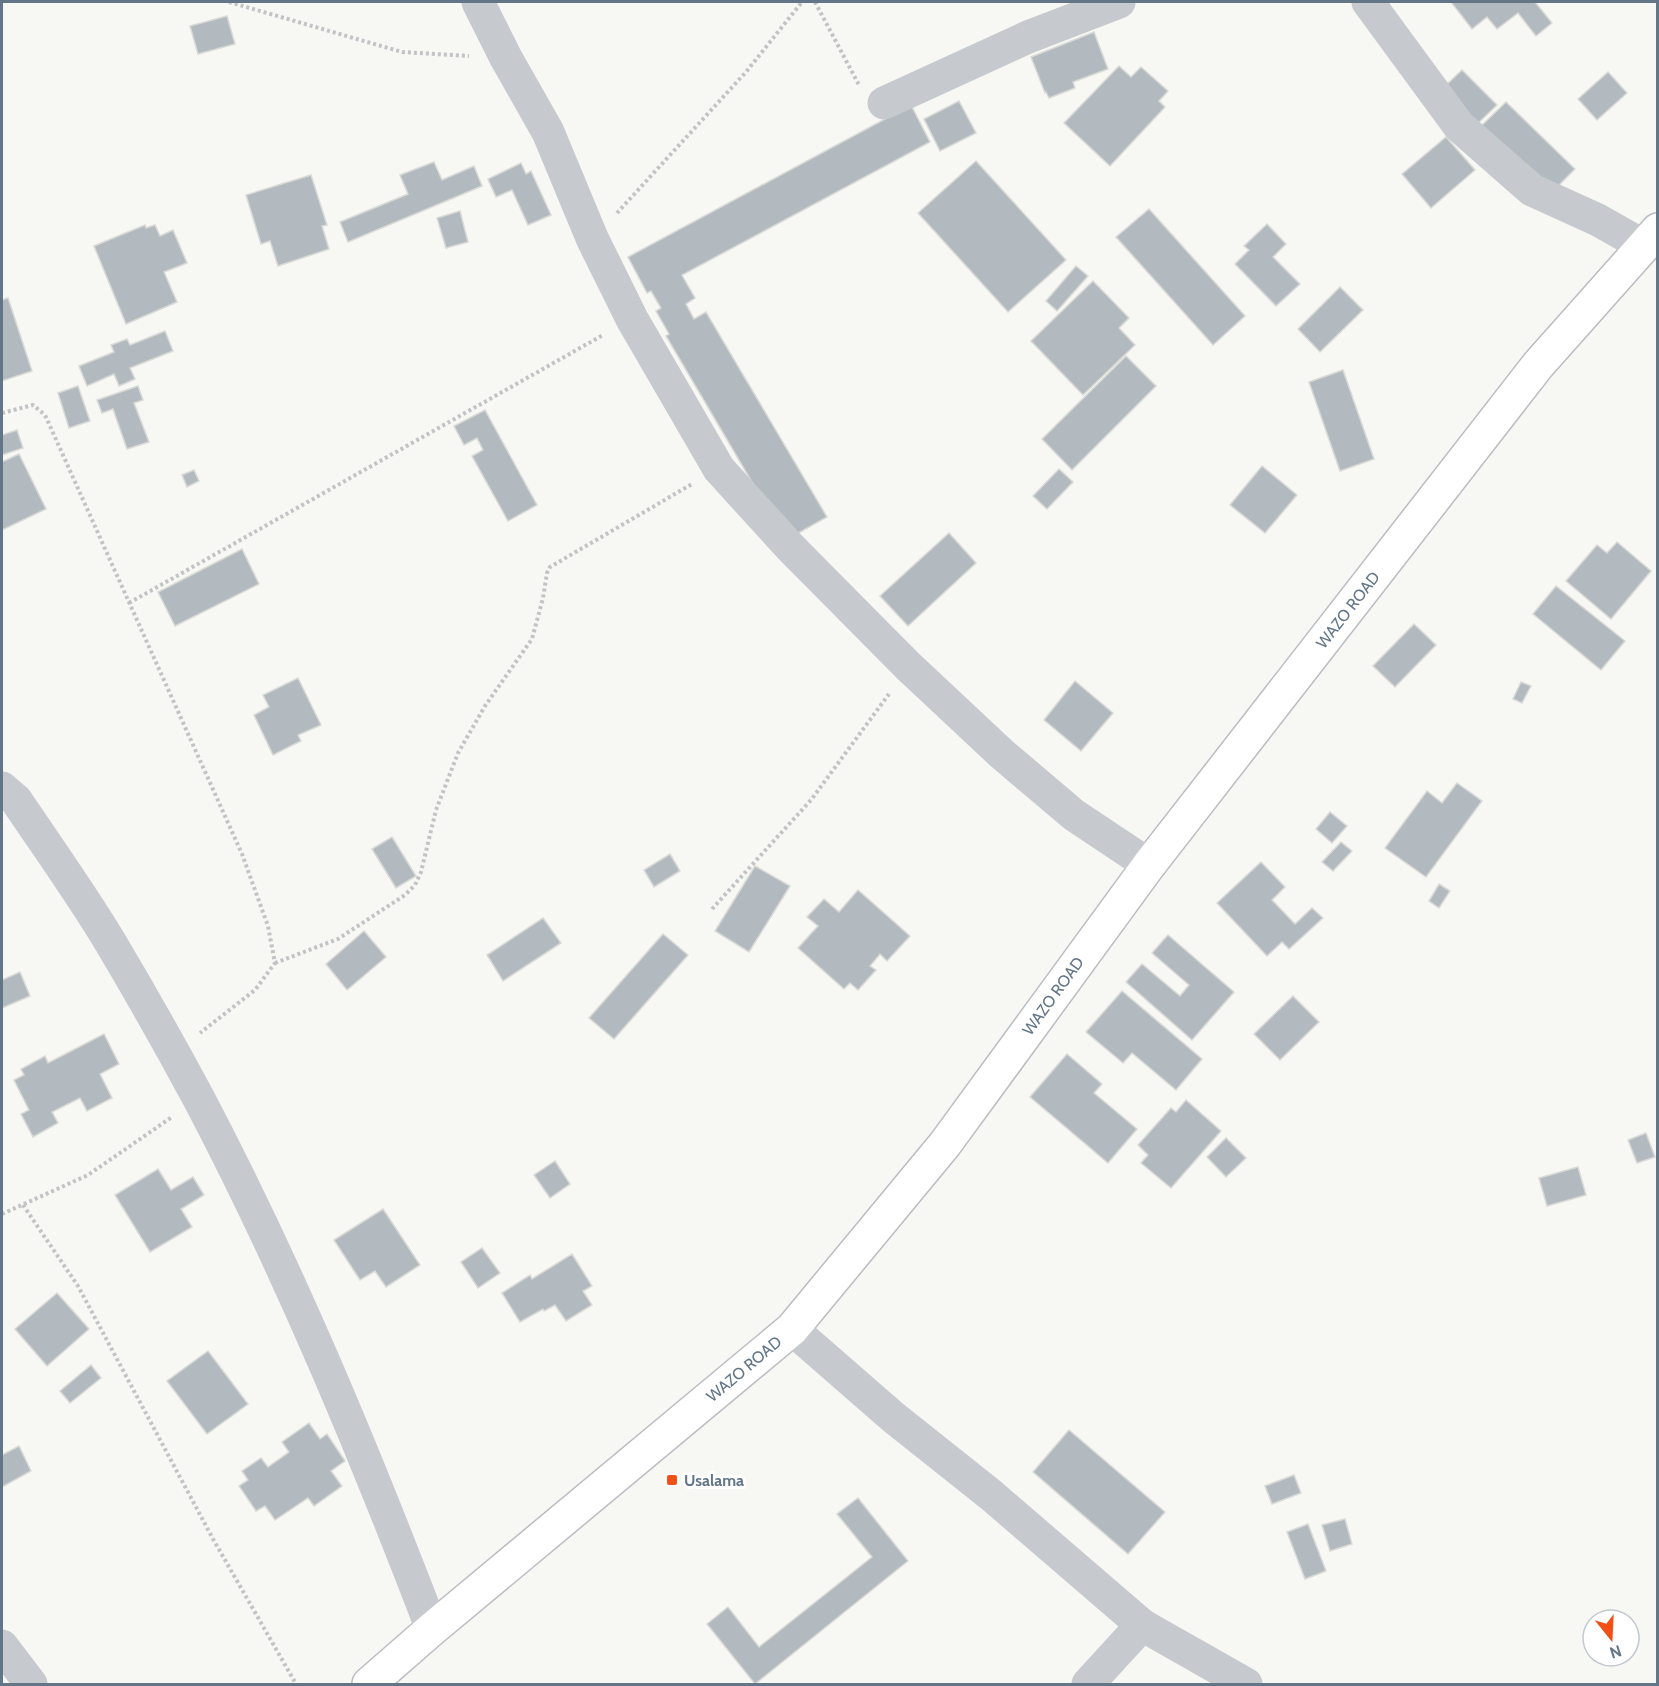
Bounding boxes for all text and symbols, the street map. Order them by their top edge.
street label: WAZO ROAD [1312,568,1384,652]
street label: WAZO ROAD [1018,953,1088,1039]
street label: WAZO ROAD [703,1332,785,1406]
place label: Usalama [684,1471,744,1490]
marker: Usalama [665,1473,679,1487]
north arrow [1581,1608,1641,1668]
text: N [1607,1641,1624,1663]

